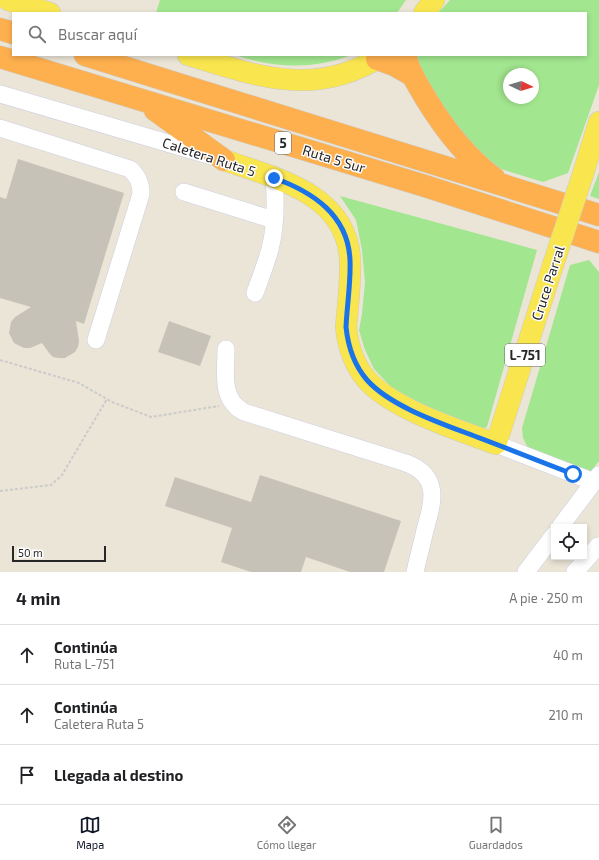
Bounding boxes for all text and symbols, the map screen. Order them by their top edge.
search box [12,12,587,56]
icon: search [26,23,48,45]
text: Buscar aquí [58,25,137,43]
north arrow [503,68,539,104]
road number: 5 [275,132,291,154]
street label: Caletera Ruta 5 [160,133,258,180]
street label: Ruta 5 Sur [301,141,368,176]
route end [265,169,283,187]
street label: Cruce Parral [527,242,568,323]
road number: L-751 [505,344,545,366]
route start [564,465,582,483]
map controls [551,524,587,560]
button: locate [551,524,587,560]
scale bar [12,544,106,563]
text: 50 m [18,546,43,559]
text: 4 min [16,588,60,608]
text: A pie · 250 m [509,590,583,606]
text: Continúa [54,638,117,656]
icon: ahead [16,644,38,666]
text: 40 m [553,647,583,663]
text: Ruta L-751 [54,656,115,672]
text: Continúa [54,698,117,716]
icon: ahead [16,704,38,726]
text: 210 m [548,707,583,723]
text: Caletera Ruta 5 [54,716,144,732]
icon: arrive [16,764,38,786]
text: Llegada al destino [54,766,183,784]
tab: Mapa [76,814,104,851]
tab: Cómo llegar [257,814,316,851]
tab: Guardados [469,814,523,851]

